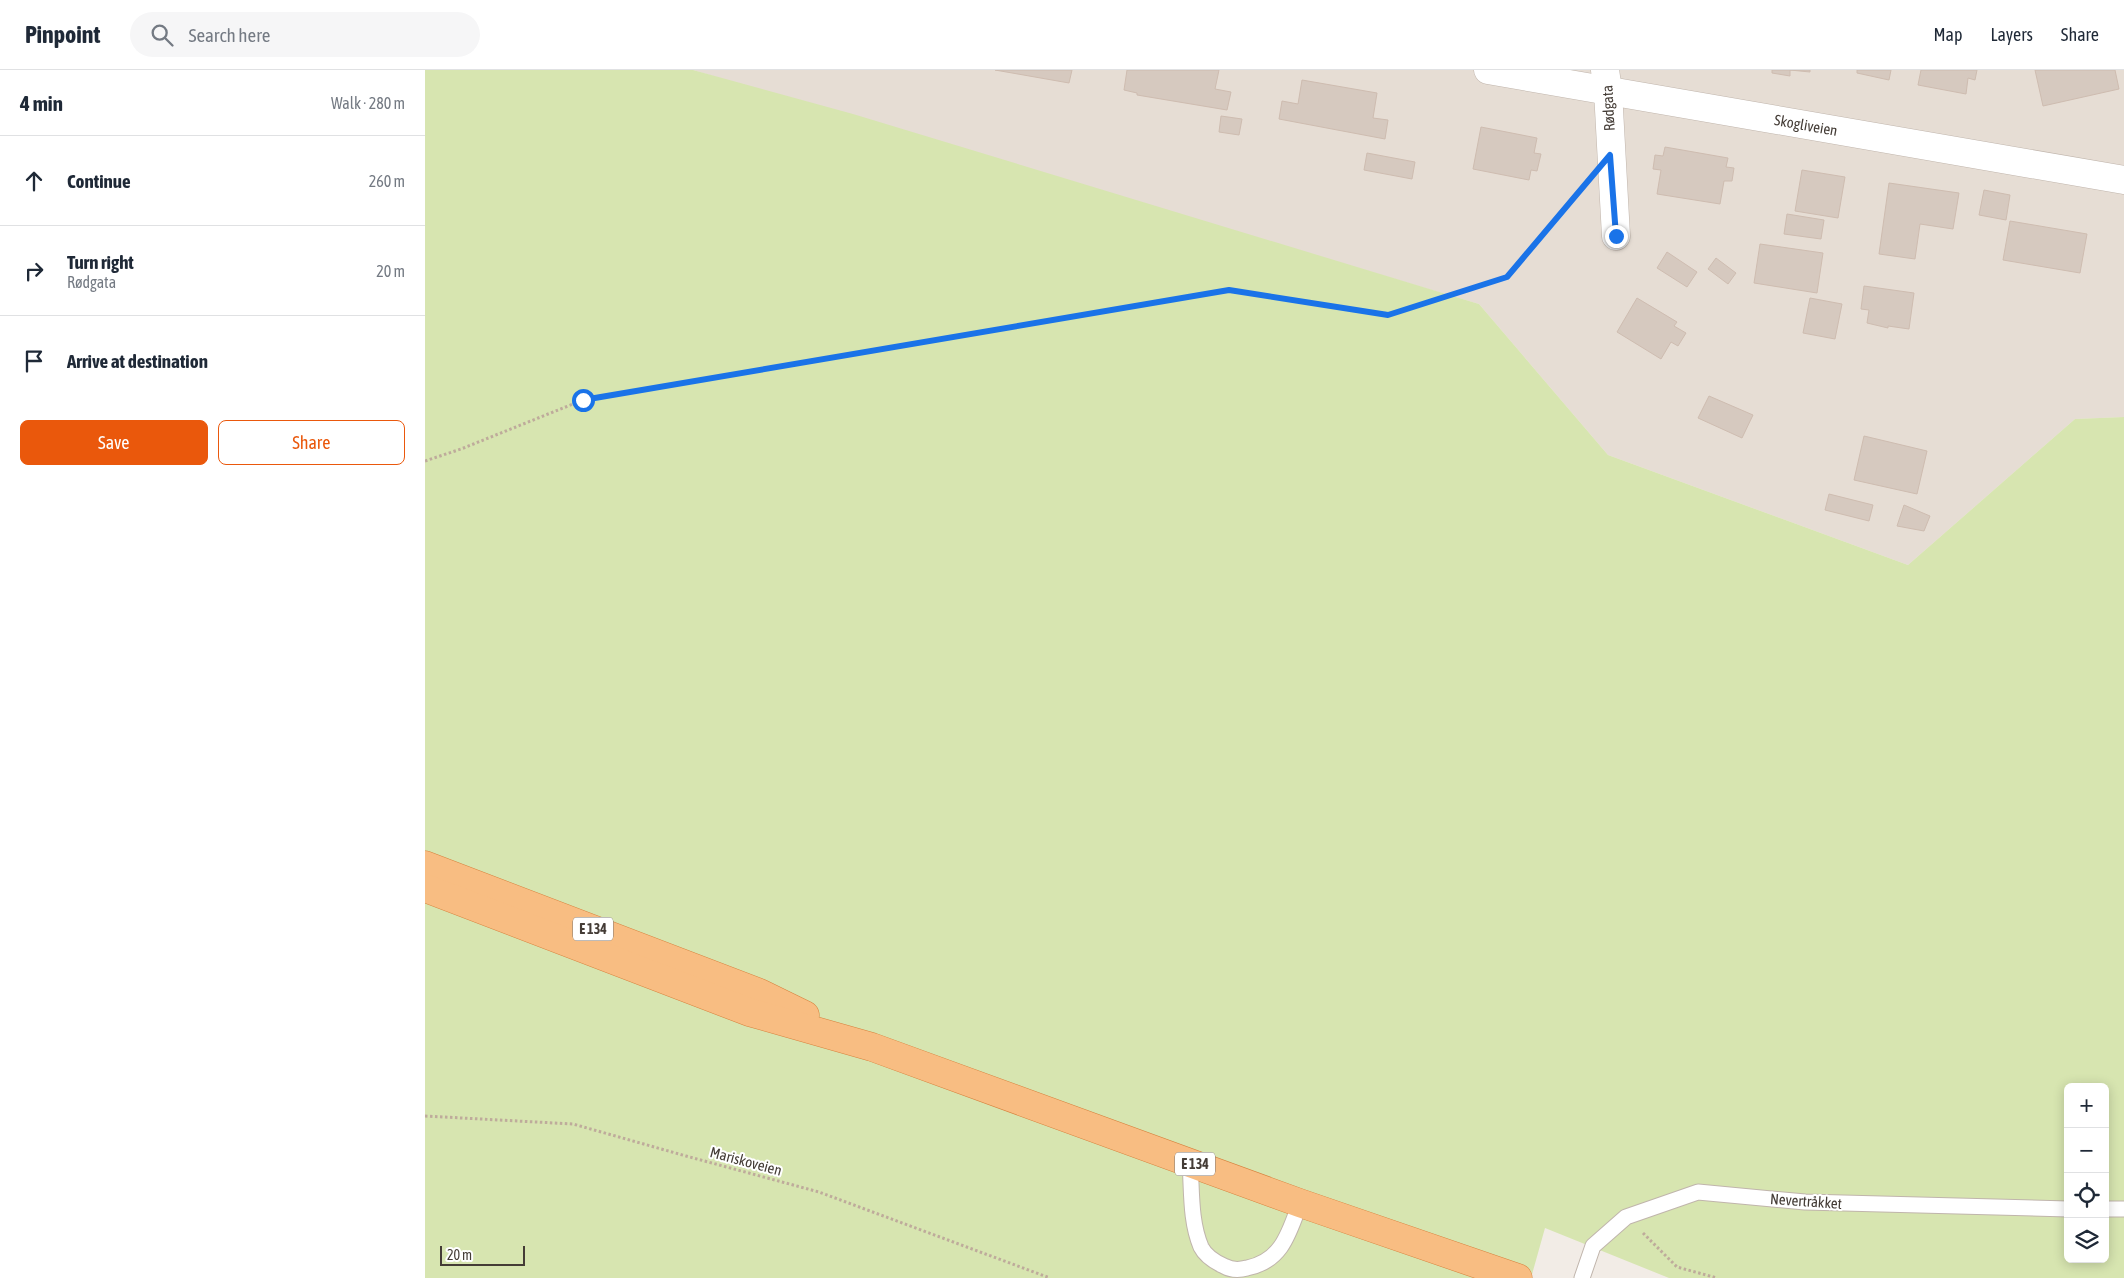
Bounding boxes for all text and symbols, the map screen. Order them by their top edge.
search box [130,12,480,57]
text: Pinpoint [25,21,100,48]
icon: search [148,21,176,49]
text: Search here [188,24,270,46]
text: Map [1933,24,1962,45]
text: Layers [1990,24,2033,45]
text: Share [2061,24,2099,45]
street label: Rødgata [1598,85,1618,131]
text: 4 min [20,91,63,115]
text: Walk · 280 m [331,94,405,112]
street label: Skogliveien [1773,111,1839,139]
icon: ahead [20,167,48,195]
text: Continue [67,170,131,192]
text: 260 m [369,172,405,190]
route end [1605,225,1628,248]
text: Turn right [67,251,134,273]
icon: right [20,257,48,285]
text: 20 m [376,262,405,280]
text: Rødgata [67,273,116,291]
icon: arrive [20,347,48,375]
text: Arrive at destination [67,350,208,372]
route start [572,389,595,412]
button: Save [20,420,208,465]
button: Share [218,420,405,465]
road number: E 134 [573,918,613,941]
map controls [2064,1083,2109,1263]
button: + [2064,1083,2109,1128]
button: − [2064,1128,2109,1173]
street label: Mariskoveien [708,1143,784,1179]
road number: E 134 [1175,1152,1215,1176]
button: locate [2064,1173,2109,1218]
street label: Nevertråkket [1769,1190,1843,1212]
button: layers [2064,1218,2109,1263]
scale bar [440,1243,525,1266]
text: 20 m [447,1247,472,1263]

